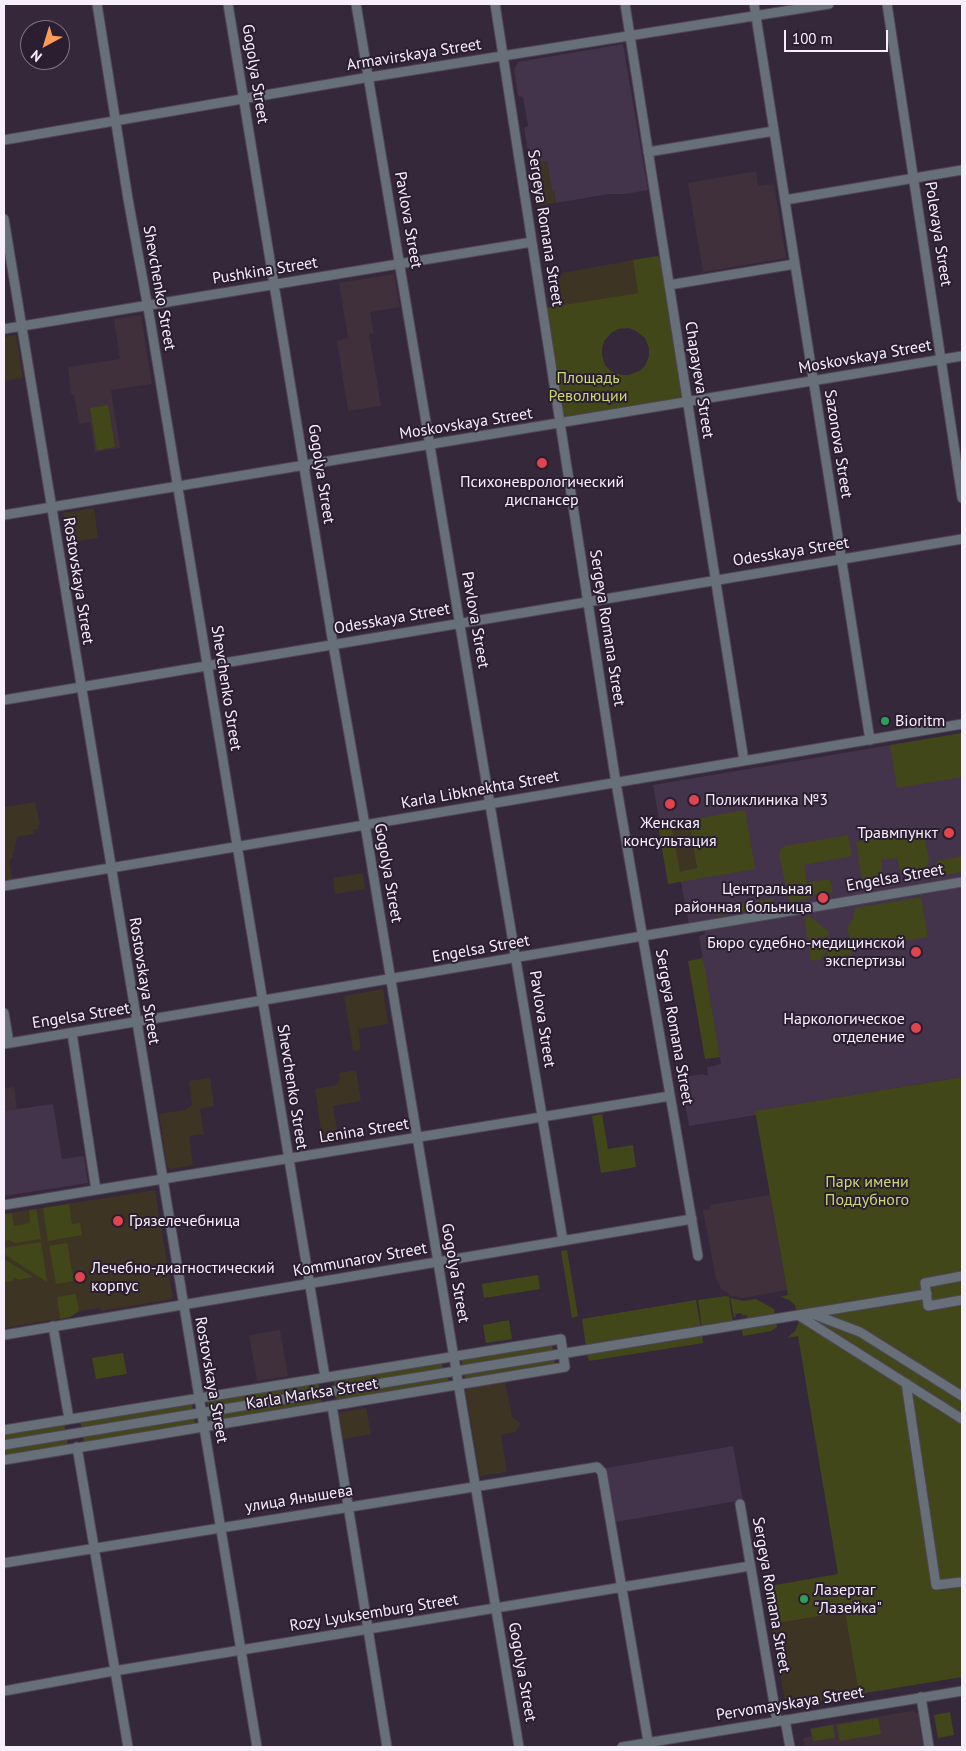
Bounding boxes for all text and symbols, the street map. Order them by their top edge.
north arrow [20,20,70,70]
scale bar [786,20,890,52]
street label: Gogolya Street [238,23,272,125]
text: 100 m [792,29,833,48]
street label: Armavirskaya Street [345,35,483,75]
text: N [27,46,45,66]
street label: Sergeya Romana Street [523,148,567,308]
street label: Pavlova Street [390,170,426,270]
street label: Polevaya Street [920,180,956,288]
street label: Shevchenko Street [139,224,179,352]
street label: Pushkina Street [211,253,319,289]
street label: Chapayeva Street [680,320,718,440]
street label: Moskovskaya Street [797,336,933,378]
park label: Площадь Революции [549,368,627,406]
street label: Sazonova Street [820,388,856,500]
street label: Moskovskaya Street [398,404,534,444]
street label: Gogolya Street [304,423,338,525]
marker: Психоневрологический диспансер [535,456,549,470]
place label: Психоневрологический диспансер [460,472,624,510]
street label: Rostovskaya Street [58,516,98,646]
street label: Odesskaya Street [732,533,850,571]
street label: Sergeya Romana Street [585,548,629,708]
street label: Pavlova Street [457,570,493,670]
street label: Odesskaya Street [333,599,451,639]
street label: Shevchenko Street [207,624,245,752]
place label: Bioritm [895,711,945,731]
marker: Bioritm [879,715,891,727]
street label: Karla Libknekhta Street [399,767,561,813]
place label: Поликлиника №3 [705,790,828,810]
marker: Поликлиника №3 [687,793,701,807]
marker: Женская консультация [663,797,677,811]
place label: Женская консультация [623,813,717,851]
street label: Gogolya Street [370,822,406,924]
place label: Травмпункт [857,823,938,843]
marker: Травмпункт [942,826,956,840]
street label: Engelsa Street [845,860,945,896]
place label: Центральная районная больница [674,879,812,917]
marker: Центральная районная больница [816,891,830,905]
street label: Rostovskaya Street [124,916,164,1046]
street label: Engelsa Street [431,931,531,967]
place label: Бюро судебно-медицинской экспертизы [707,933,905,971]
marker: Бюро судебно-медицинской экспертизы [909,945,923,959]
street label: Sergeya Romana Street [651,947,697,1107]
street label: Pavlova Street [525,969,559,1069]
street label: Engelsa Street [31,999,131,1033]
place label: Наркологическое отделение [783,1009,905,1047]
marker: Наркологическое отделение [909,1021,923,1035]
street label: Shevchenko Street [273,1023,311,1151]
street label: Lenina Street [318,1114,410,1148]
park label: Парк имени Поддубного [825,1172,909,1210]
place label: Грязелечебница [129,1211,240,1231]
marker: Грязелечебница [111,1214,125,1228]
street label: Gogolya Street [437,1222,473,1324]
street label: Kommunarov Street [292,1239,428,1281]
place label: Лечебно-диагностический корпус [91,1258,275,1296]
marker: Лечебно-диагностический корпус [73,1270,87,1284]
street label: Rostovskaya Street [190,1315,232,1445]
street label: Karla Marksa Street [245,1374,379,1414]
street label: улица Янышева [244,1481,354,1517]
street label: Sergeya Romana Street [748,1515,794,1675]
place label: Лазертаг "Лазейка" [814,1580,882,1618]
street label: Rozy Lyuksemburg Street [288,1590,460,1636]
marker: Лазертаг "Лазейка" [798,1593,810,1605]
street label: Gogolya Street [504,1621,540,1723]
street label: Pervomayskaya Street [715,1683,865,1725]

